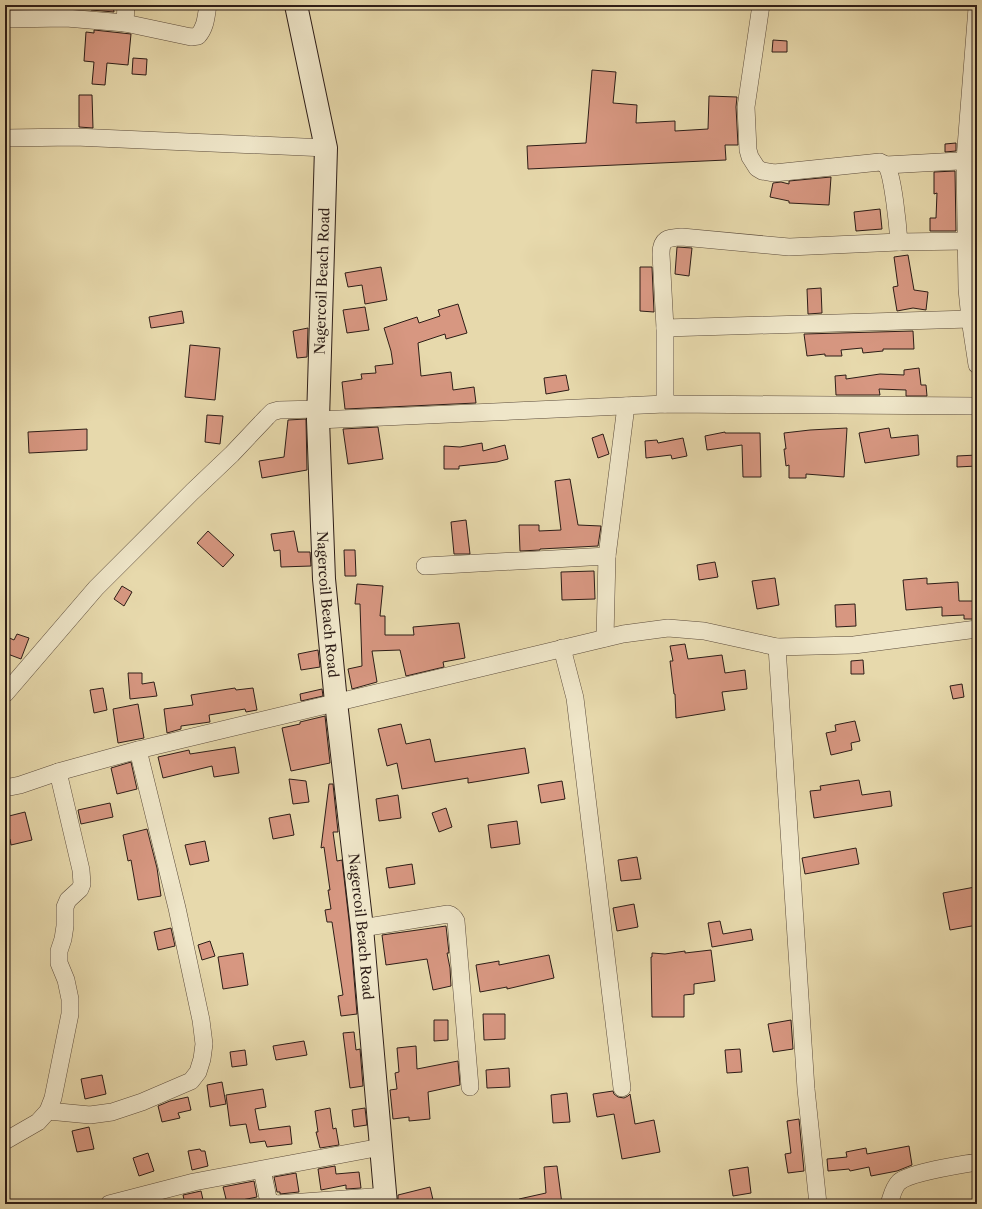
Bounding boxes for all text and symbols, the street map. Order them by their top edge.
street label: Nagercoil Beach Road [310,207,334,355]
street label: Nagercoil Beach Road [313,531,343,679]
street label: Nagercoil Beach Road [344,852,377,1001]

